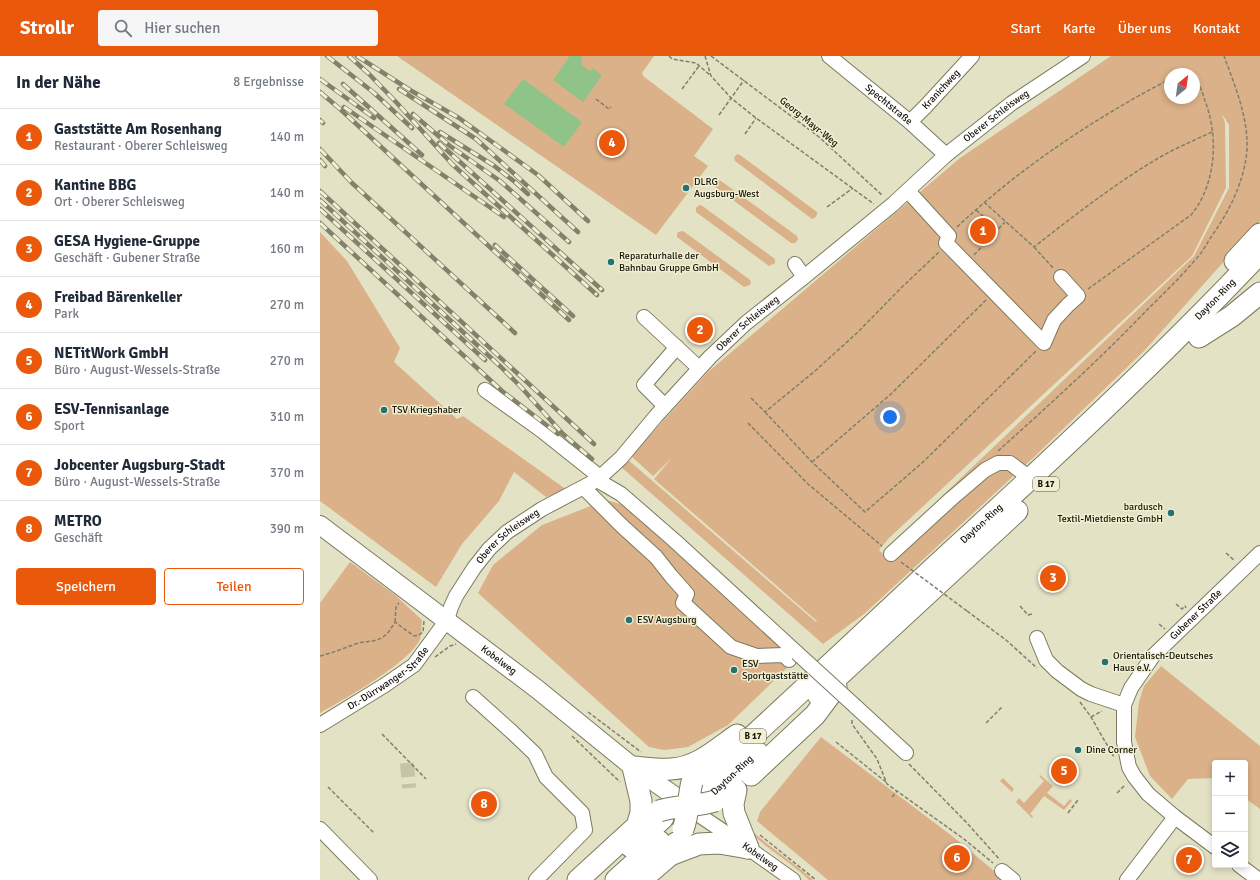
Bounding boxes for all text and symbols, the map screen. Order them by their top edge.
search box [98,10,378,46]
text: Strollr [20,16,74,40]
icon: search [112,17,134,39]
text: Hier suchen [144,19,220,37]
text: Start [1011,20,1041,37]
text: Karte [1063,20,1096,37]
text: Über uns [1118,20,1171,37]
text: Kontakt [1193,20,1240,37]
street label: Kranichweg [920,67,963,112]
north arrow [1164,68,1200,104]
text: In der Nähe [16,72,101,93]
text: 8 Ergebnisse [233,74,304,90]
street label: Spechtstraße [863,82,915,127]
street label: Oberer Schleisweg [961,87,1031,145]
street label: Georg-Mayr-Weg [777,95,841,149]
text: Gaststätte Am Rosenhang [54,120,222,138]
pin: 4 [599,128,625,158]
text: 1 [25,129,33,145]
text: 140 m [270,129,304,145]
text: Restaurant · Oberer Schleisweg [54,138,228,154]
text: Kantine BBG [54,176,136,194]
place label: DLRG Augsburg-West [694,176,760,200]
marker: DLRG Augsburg-West [681,183,691,193]
text: 2 [25,185,33,201]
text: 140 m [270,185,304,201]
text: Ort · Oberer Schleisweg [54,194,185,210]
pin: 1 [970,216,996,246]
text: GESA Hygiene-Gruppe [54,232,200,250]
text: 3 [25,241,33,257]
text: 160 m [270,241,304,257]
text: Geschäft · Gubener Straße [54,250,200,266]
place label: Reparaturhalle der Bahnbau Gruppe GmbH [619,250,719,274]
marker: Reparaturhalle der Bahnbau Gruppe GmbH [606,257,616,267]
street label: Dayton-Ring [1192,276,1238,323]
text: Freibad Bärenkeller [54,288,182,306]
street label: Oberer Schleisweg [714,293,782,354]
text: 4 [25,297,33,313]
text: 270 m [270,297,304,313]
text: Park [54,306,79,322]
pin: 2 [687,315,713,345]
text: NETitWork GmbH [54,344,169,362]
text: 5 [25,353,33,369]
text: 270 m [270,353,304,369]
text: Büro · August-Wessels-Straße [54,362,220,378]
text: ESV-Tennisanlage [54,400,169,418]
place label: TSV Kriegshaber [392,404,462,416]
marker: TSV Kriegshaber [379,405,389,415]
your location [880,407,900,427]
text: 6 [25,409,33,425]
text: 310 m [270,409,304,425]
text: Sport [54,418,84,434]
text: Jobcenter Augsburg-Stadt [54,456,225,474]
text: 7 [25,465,33,481]
text: 370 m [270,465,304,481]
text: Büro · August-Wessels-Straße [54,474,220,490]
road number: B 17 [1033,477,1059,491]
street label: Dayton-Ring [958,501,1005,546]
place label: bardusch Textil-Mietdienste GmbH [1058,501,1163,525]
street label: Oberer Schleisweg [474,506,542,566]
marker: bardusch Textil-Mietdienste GmbH [1166,508,1176,518]
text: METRO [54,512,102,530]
text: 8 [25,521,33,537]
text: 390 m [270,521,304,537]
text: Geschäft [54,530,103,546]
pin: 3 [1040,563,1066,593]
button: Speichern [16,568,156,605]
button: Teilen [164,568,304,605]
street label: Gubener Straße [1167,587,1225,642]
place label: ESV Augsburg [637,614,697,626]
marker: ESV Augsburg [624,615,634,625]
street label: Kobelweg [479,643,519,677]
street label: Dr.-Dürrwanger-Straße [345,644,431,713]
place label: Orientalisch-Deutsches Haus e.V. [1113,650,1214,674]
marker: Orientalisch-Deutsches Haus e.V. [1100,657,1110,667]
place label: ESV Sportgaststätte [742,658,808,682]
marker: ESV Sportgaststätte [729,665,739,675]
road number: B 17 [740,729,766,743]
place label: Dine Corner [1086,744,1137,756]
marker: Dine Corner [1073,745,1083,755]
street label: Dayton-Ring [709,753,756,798]
pin: 5 [1051,756,1077,786]
map controls [1212,760,1248,868]
button: + [1212,760,1248,796]
pin: 8 [471,789,497,819]
button: − [1212,796,1248,832]
button: layers [1212,832,1248,868]
street label: Kobelweg [740,840,781,874]
pin: 6 [944,843,970,873]
pin: 7 [1176,845,1202,875]

